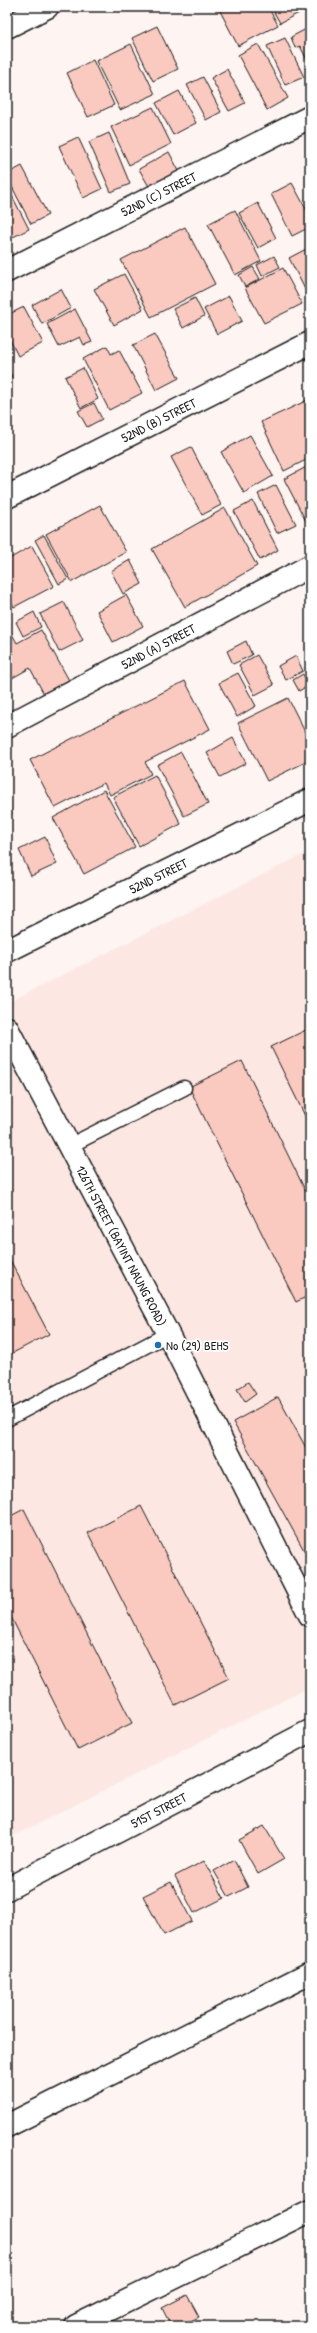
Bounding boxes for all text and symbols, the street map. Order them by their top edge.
street label: 52ND (C) STREET [118,167,200,221]
street label: 52ND (B) STREET [118,393,200,447]
street label: 52ND (A) STREET [118,619,199,673]
street label: 52ND STREET [126,853,191,898]
street label: 126TH STREET (BAYINT NAUNG ROAD) [72,1162,171,1329]
place label: No (29) BEHS [166,1336,228,1354]
marker: No (29) BEHS [153,1340,163,1350]
street label: 51ST STREET [127,1787,191,1832]

